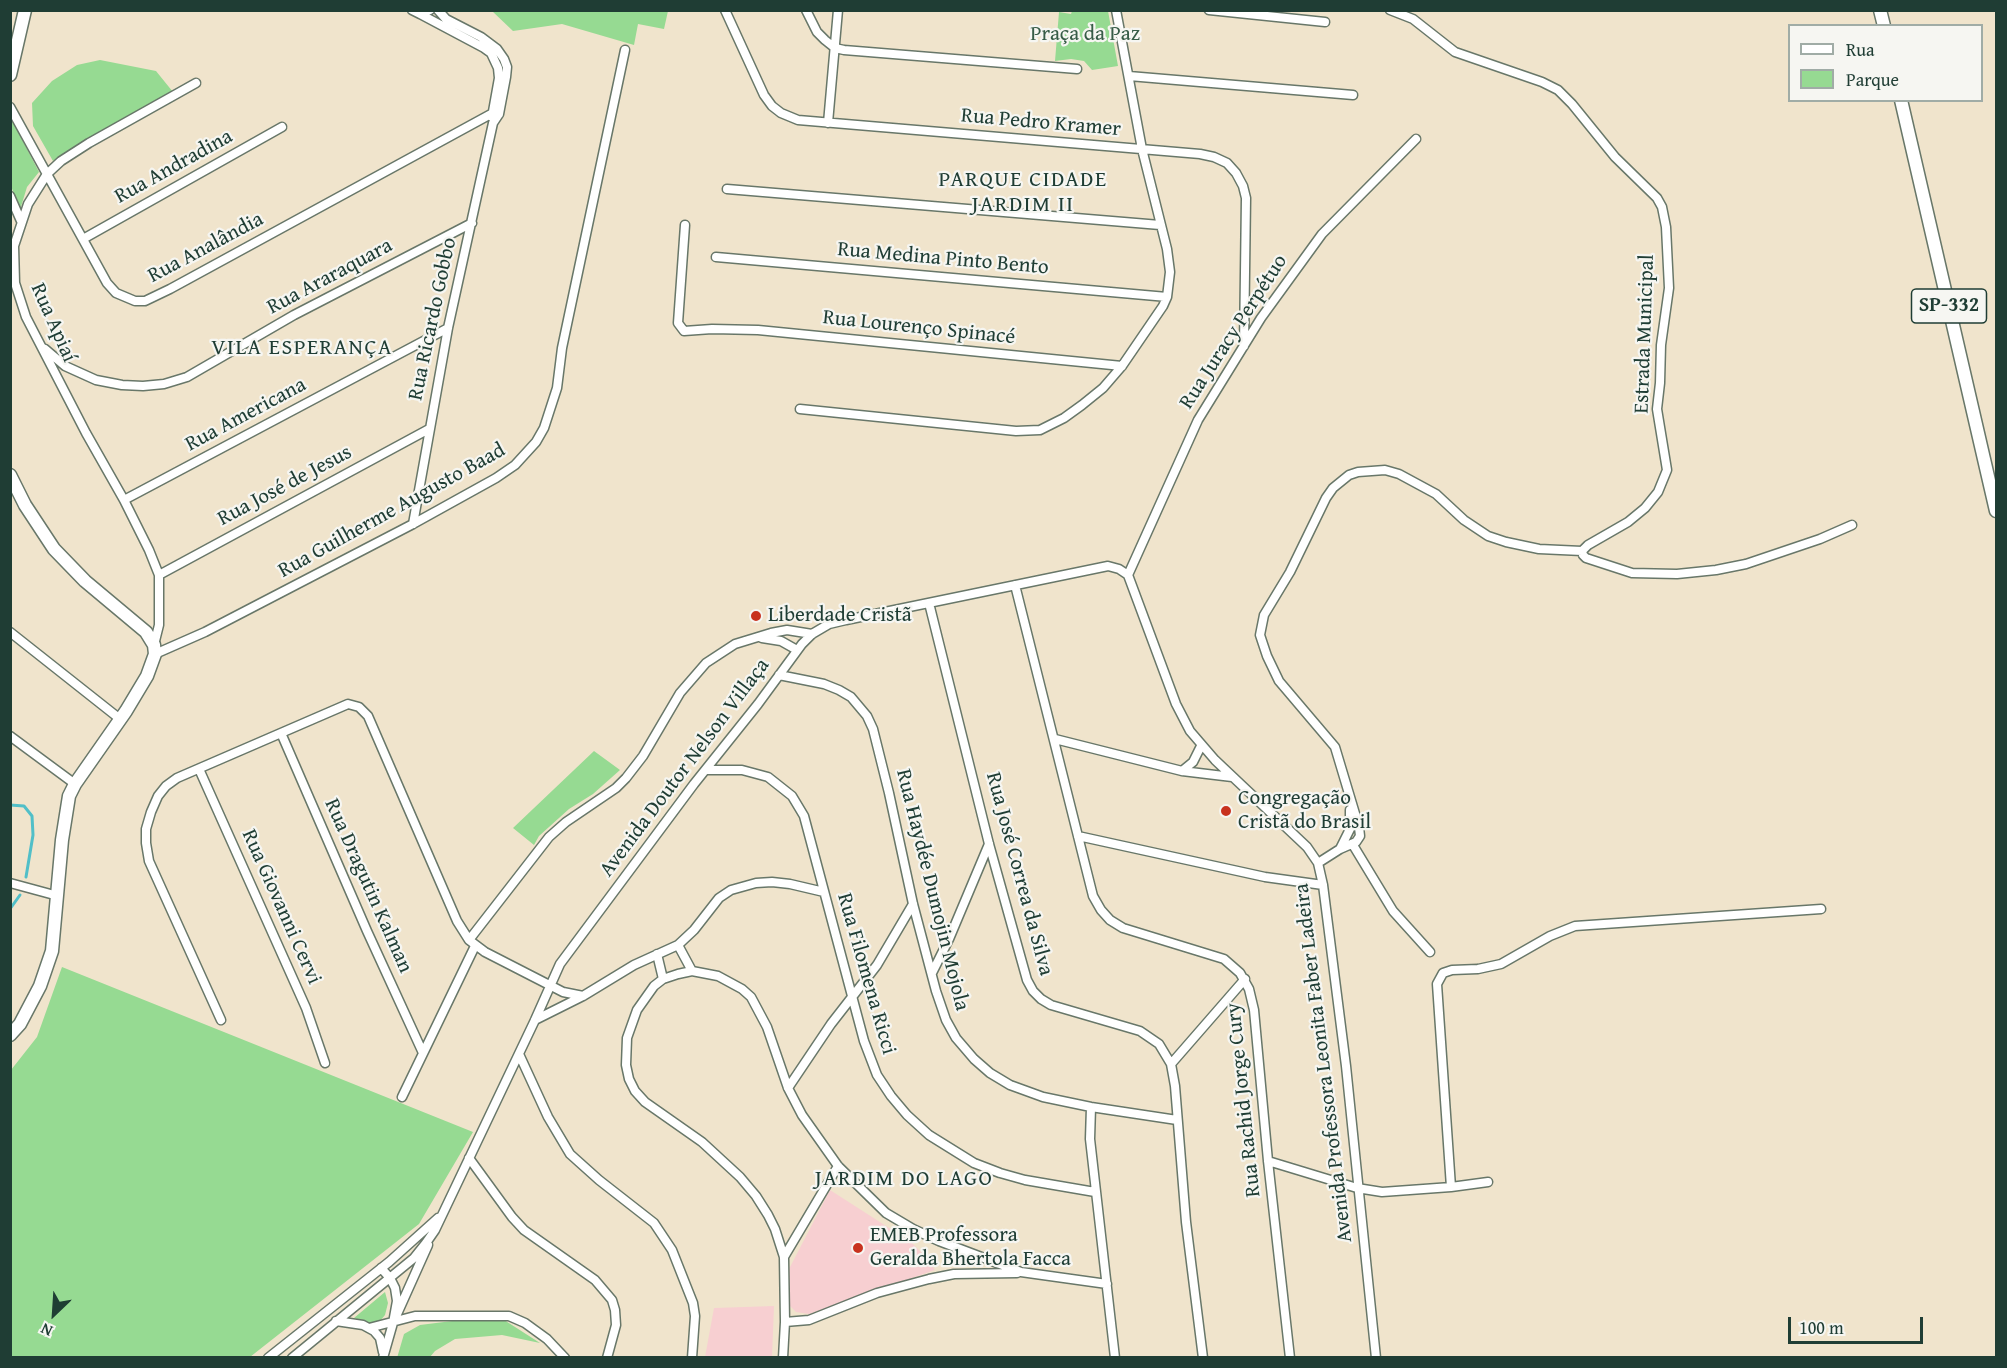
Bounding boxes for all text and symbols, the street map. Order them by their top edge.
park label: Praça da Paz [1030,22,1140,48]
legend [1788,24,1983,102]
text: Rua [1846,36,1875,63]
text: Parque [1846,66,1899,93]
street label: Rua Pedro Kramer [960,103,1122,143]
street label: Rua Andradina [111,124,237,210]
district label: PARQUE CIDADE JARDIM II [938,167,1108,218]
street label: Rua Analândia [144,207,268,289]
street label: Rua Araraquara [263,233,397,321]
street label: Rua Ricardo Gobbo [403,235,463,403]
street label: Rua Medina Pinto Bento [836,237,1050,281]
street label: Rua Juracy Perpétuo [1175,250,1293,414]
street label: Estrada Municipal [1630,254,1660,414]
street label: Rua Apiaí [24,280,82,366]
road number: SP-332 [1912,289,1986,323]
street label: Rua Lourenço Spinacé [822,305,1016,351]
district label: VILA ESPERANÇA [211,335,393,361]
street label: Rua Americana [181,373,311,457]
street label: Rua Guilherme Augusto Baad [274,438,510,584]
street label: Rua José de Jesus [214,440,356,532]
place label: Liberdade Cristã [768,603,912,629]
marker: Liberdade Cristã [749,609,763,623]
street label: Avenida Doutor Nelson Villaça [595,654,775,882]
street label: Rua Haydée Dumojin Mojola [890,767,974,1013]
street label: Rua José Correa da Silva [980,770,1058,978]
place label: Congregação Cristã do Brasil [1238,786,1371,836]
street label: Rua Dragutin Kalman [318,795,418,977]
marker: Congregação Cristã do Brasil [1219,804,1233,818]
street label: Rua Giovanni Cervi [236,826,326,988]
street label: Avenida Professora Leonita Faber Ladeira [1289,882,1359,1244]
street label: Rua Filomena Ricci [831,890,901,1058]
street label: Rua Rachid Jorge Cury [1221,1002,1267,1198]
district label: JARDIM DO LAGO [815,1166,993,1192]
place label: EMEB Professora Geralda Bhertola Facca [870,1223,1071,1273]
marker: EMEB Professora Geralda Bhertola Facca [851,1241,865,1255]
north arrow [24,1284,84,1344]
scale bar [1791,1305,1926,1343]
text: 100 m [1799,1314,1844,1341]
text: N [36,1317,56,1343]

